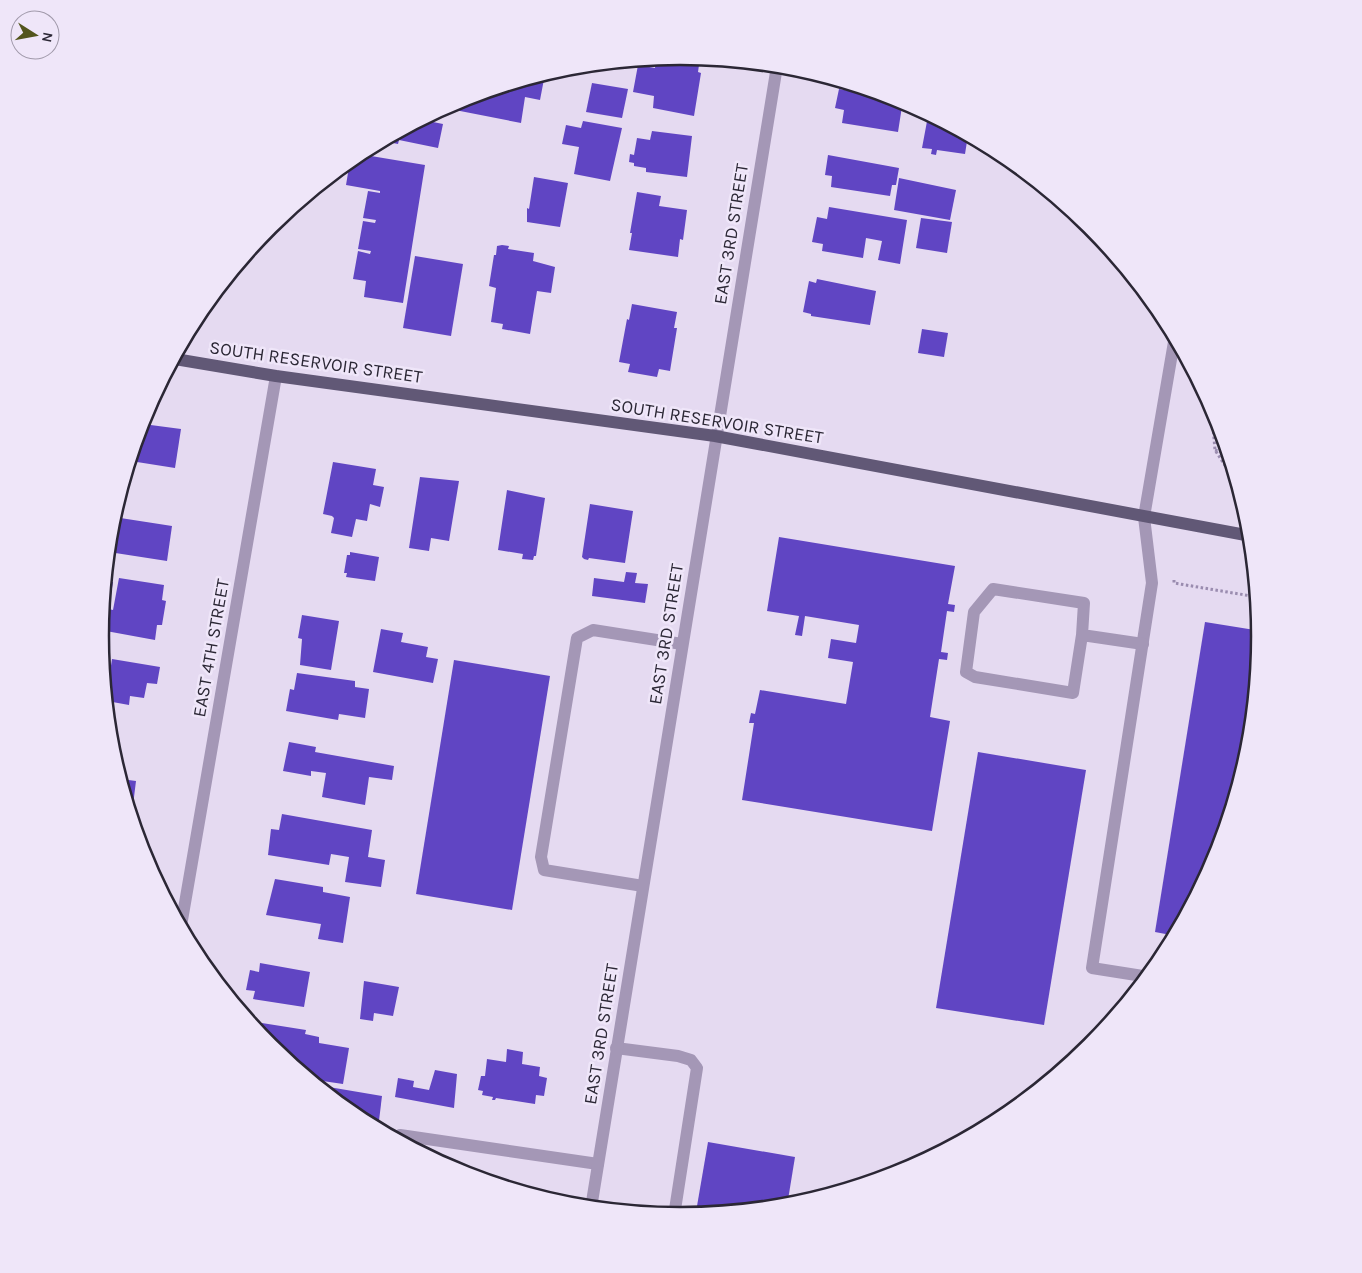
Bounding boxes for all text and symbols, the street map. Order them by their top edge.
north arrow [10,10,60,60]
text: N [38,31,57,44]
street label: EAST 3RD STREET [709,162,753,306]
street label: SOUTH RESERVOIR STREET [208,336,424,388]
street label: SOUTH RESERVOIR STREET [609,393,825,449]
street label: EAST 3RD STREET [644,562,688,706]
street label: EAST 4TH STREET [188,577,234,719]
street label: EAST 3RD STREET [579,962,623,1106]

